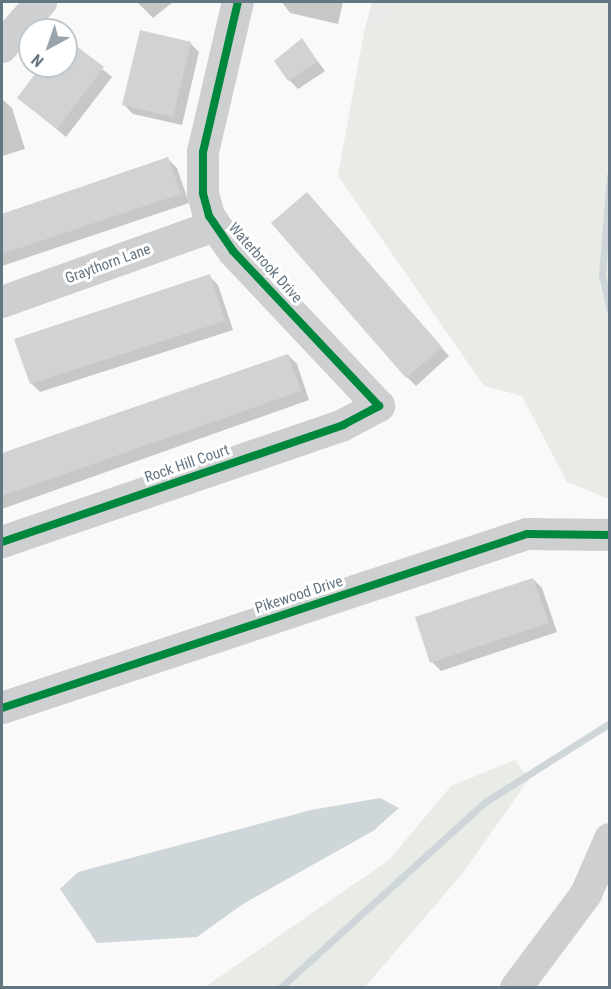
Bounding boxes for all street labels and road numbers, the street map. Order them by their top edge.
street label: Waterbrook Drive [224,219,306,307]
street label: Graythorn Lane [63,240,153,288]
street label: Rock Hill Court [142,441,232,487]
street label: Pikewood Drive [253,572,345,618]

